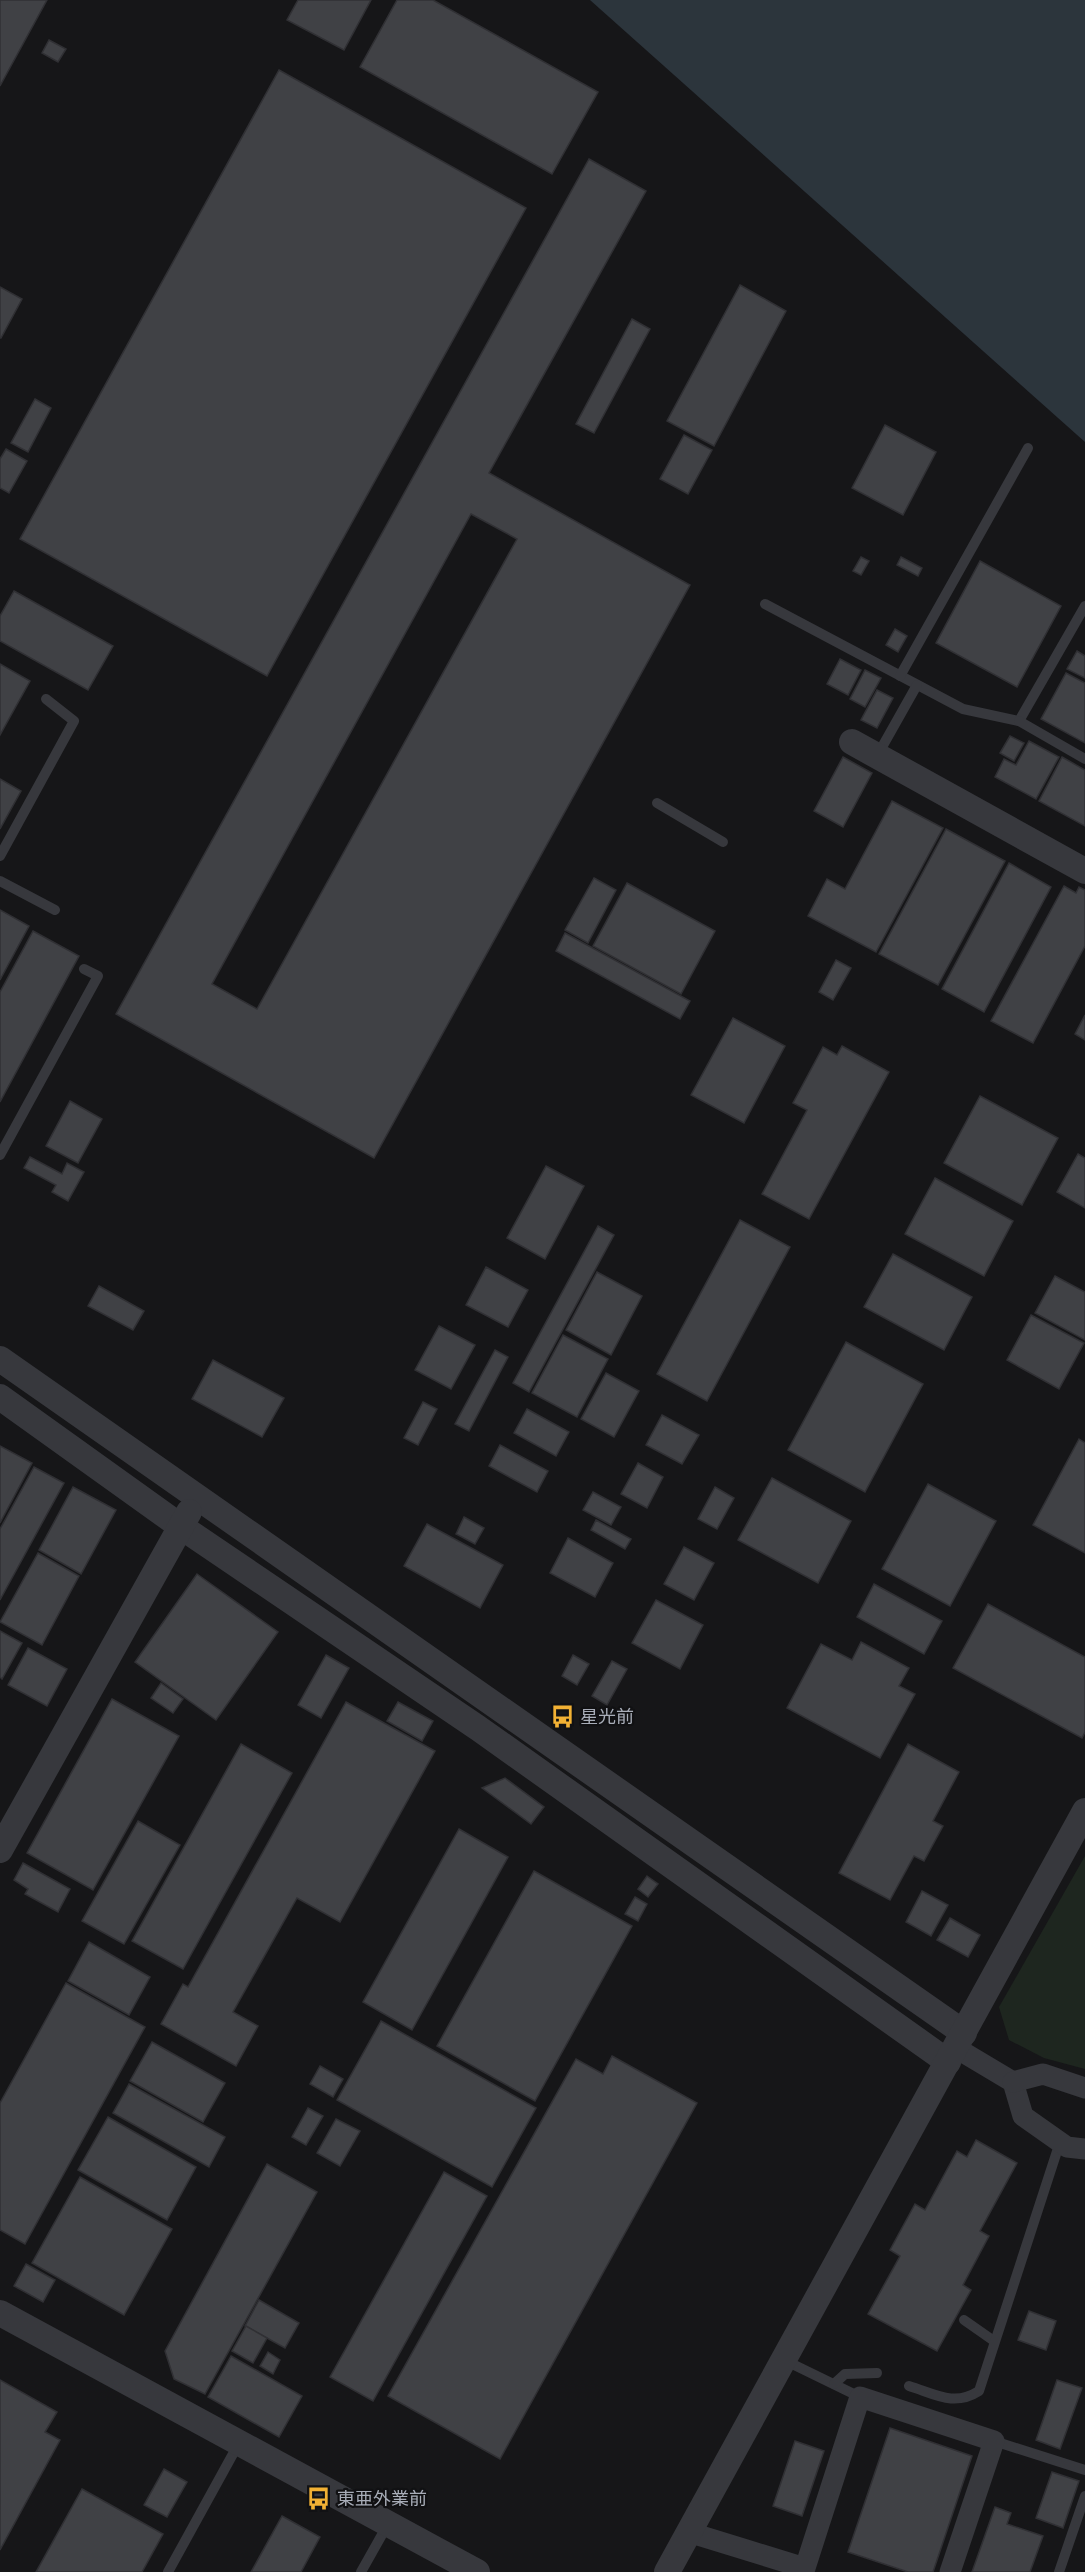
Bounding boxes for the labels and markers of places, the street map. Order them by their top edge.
bus stop icon: 星光前 [549,1703,575,1729]
place label: 星光前 [580,1705,634,1728]
bus stop icon: 東亜外業前 [306,2485,332,2511]
place label: 東亜外業前 [337,2487,427,2510]

